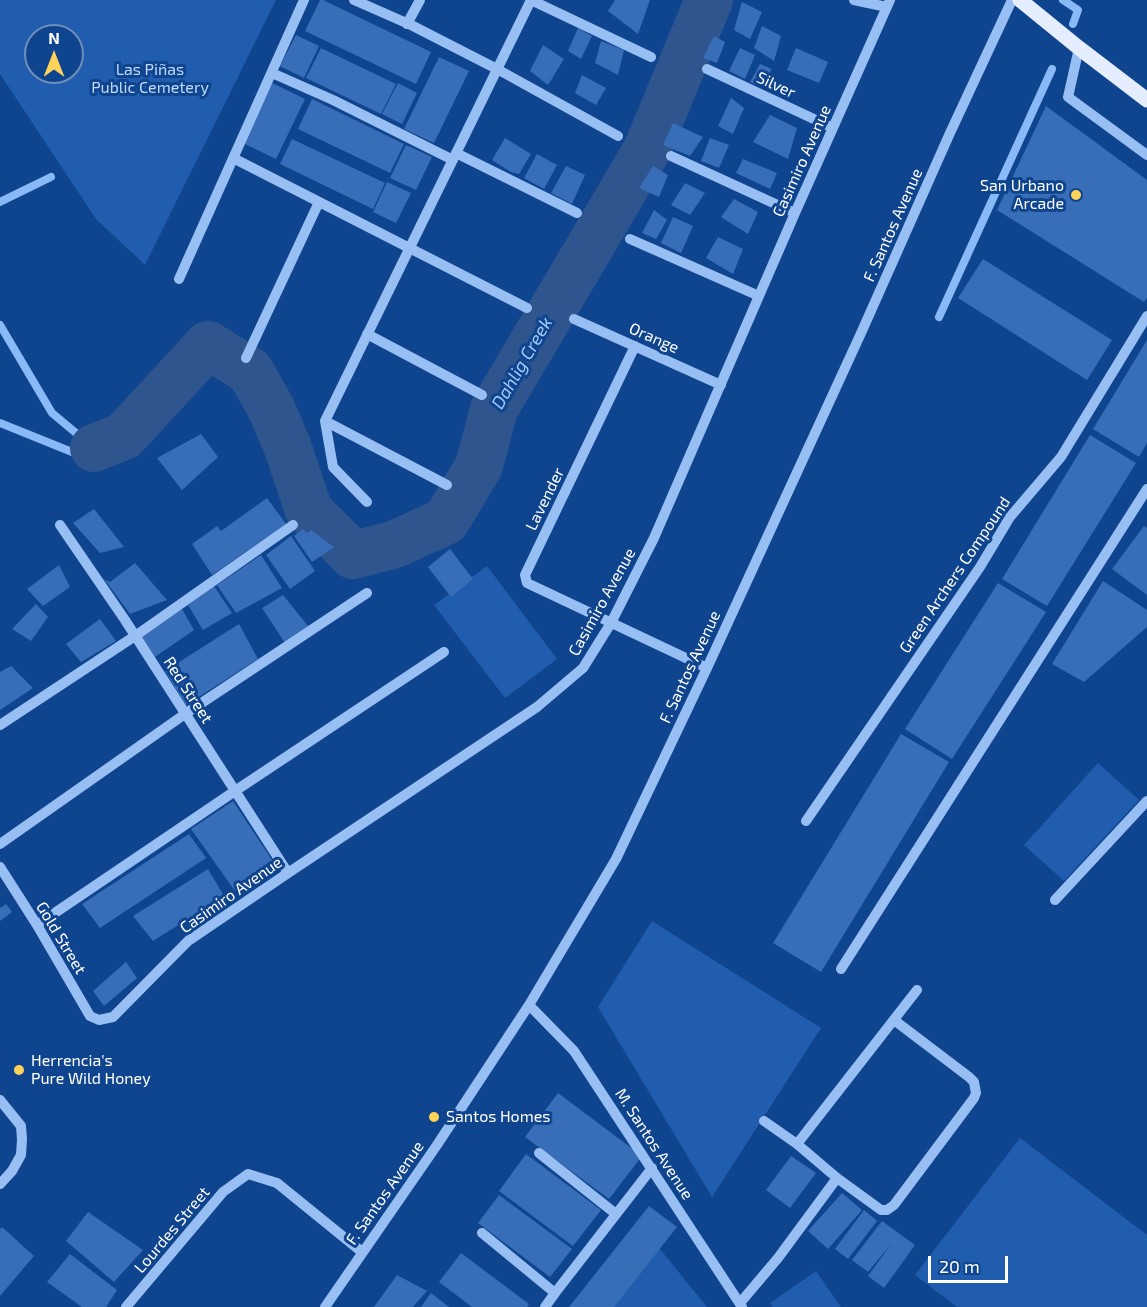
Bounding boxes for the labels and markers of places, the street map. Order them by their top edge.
place label: San Urbano Arcade [980,176,1064,214]
marker: San Urbano Arcade [1069,188,1083,202]
place label: Herrencia's Pure Wild Honey [31,1051,151,1089]
marker: Herrencia's Pure Wild Honey [12,1063,26,1077]
place label: Santos Homes [446,1107,550,1127]
marker: Santos Homes [427,1110,441,1124]

